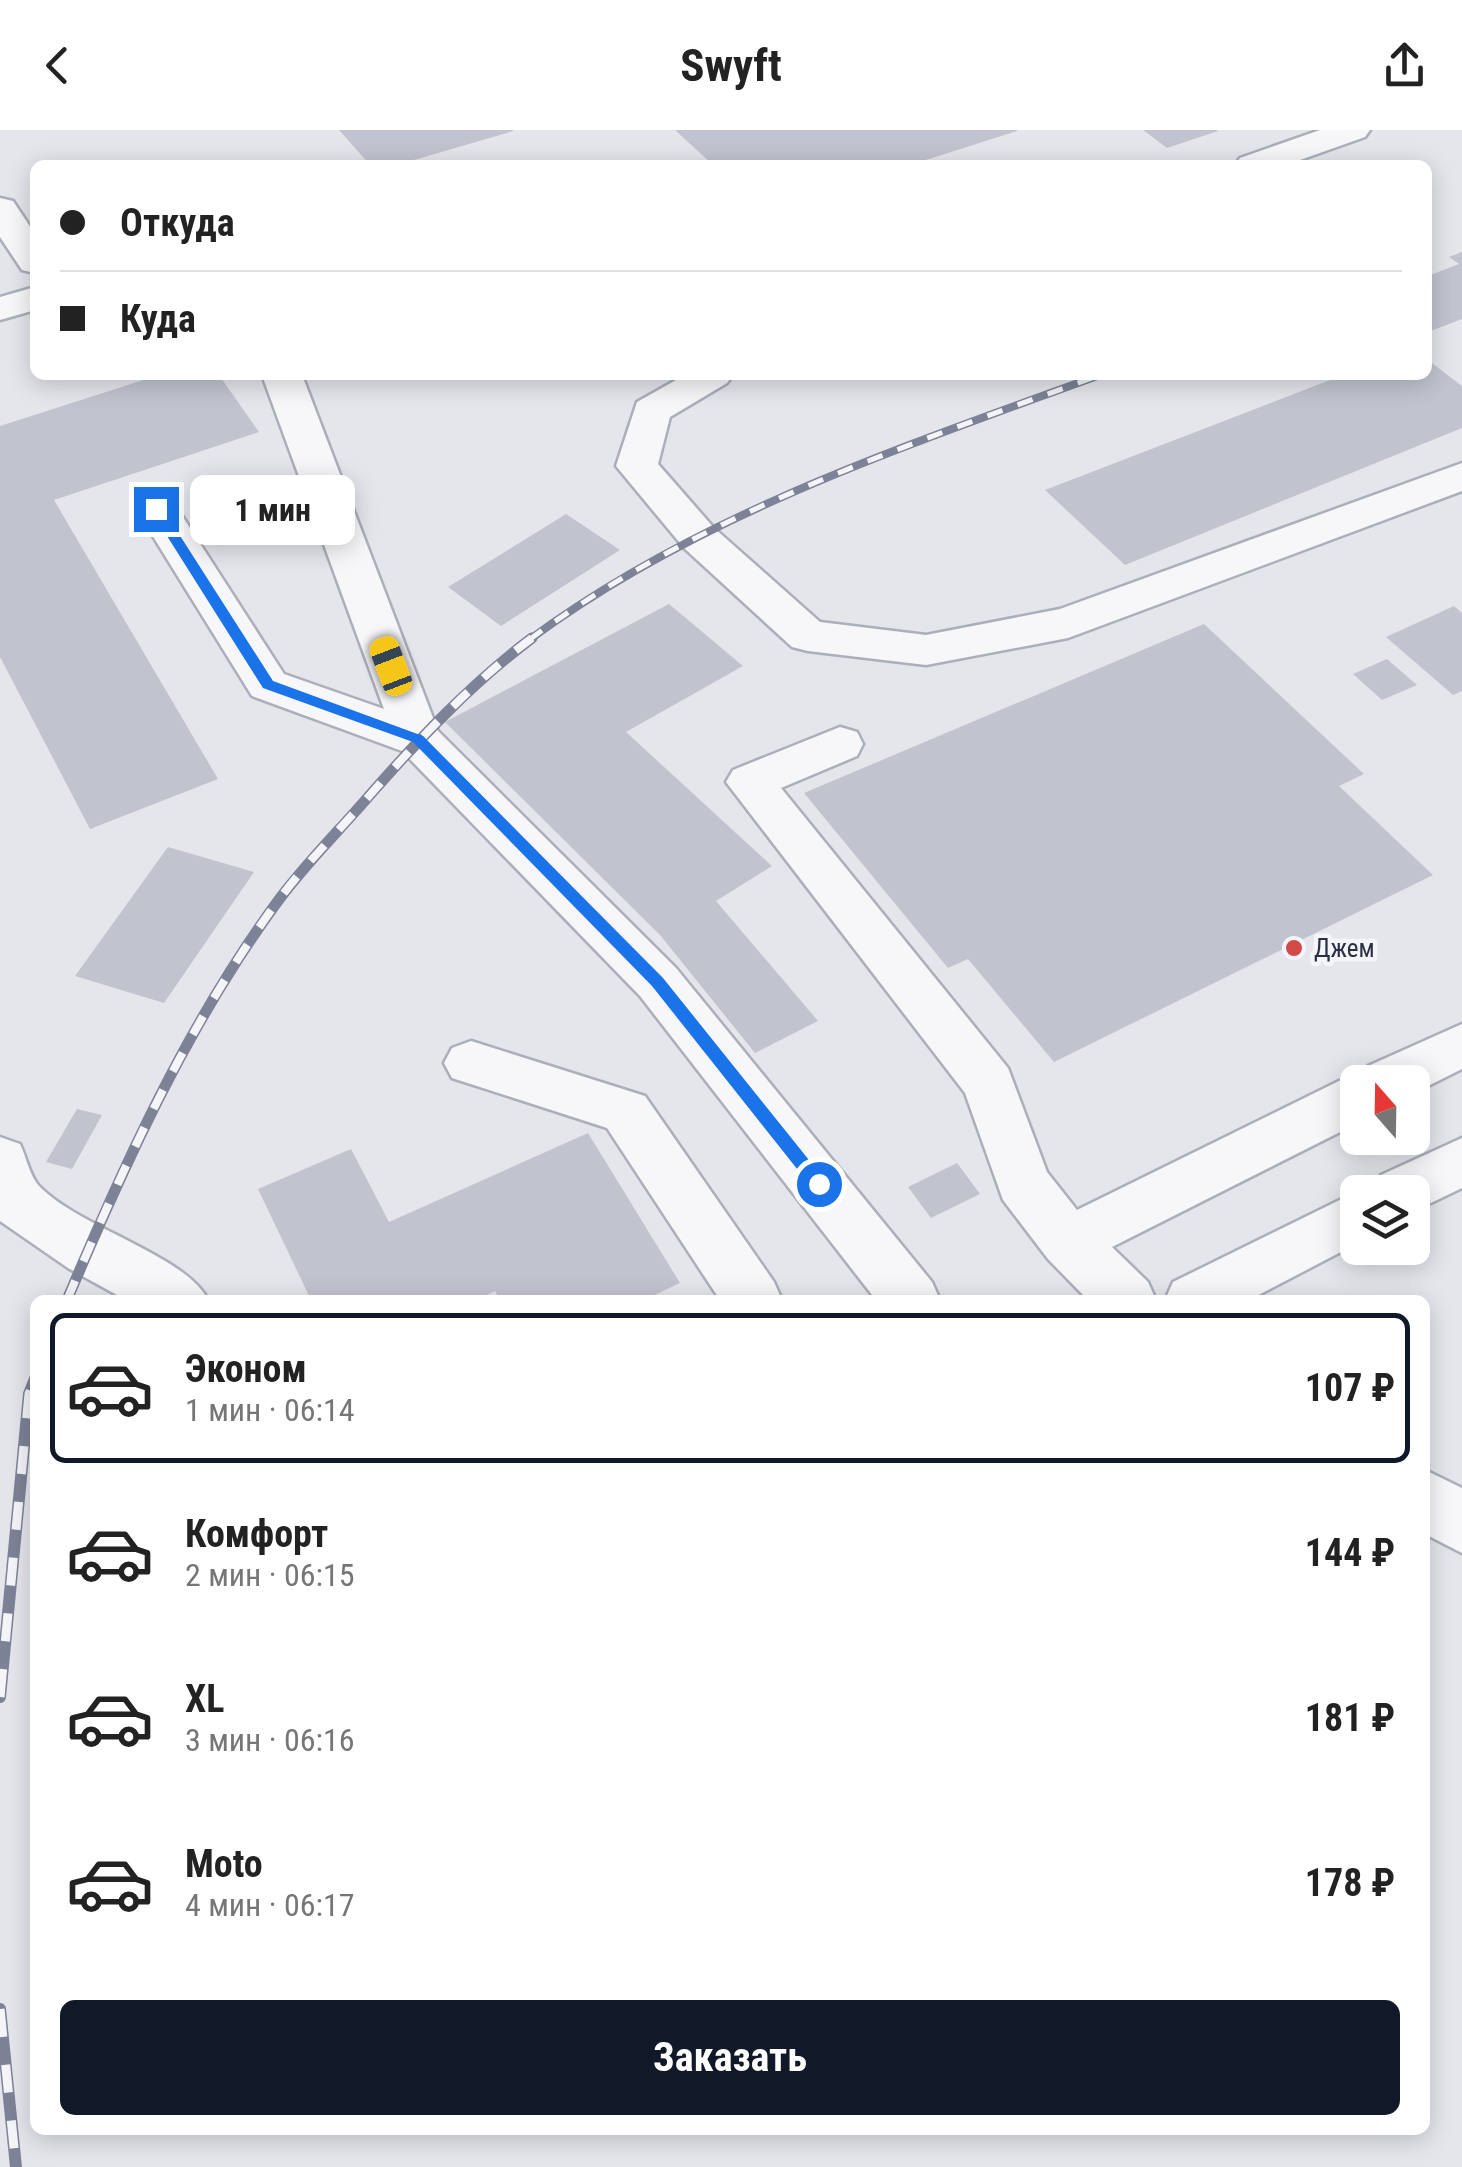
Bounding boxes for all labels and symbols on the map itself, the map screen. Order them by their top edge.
callout: 1 мин [191,474,356,544]
route end [134,487,179,532]
car [366,633,416,699]
place label: Джем [1314,934,1375,963]
marker: Джем [1283,937,1305,959]
north arrow [1340,1065,1430,1155]
route start [797,1162,842,1207]

